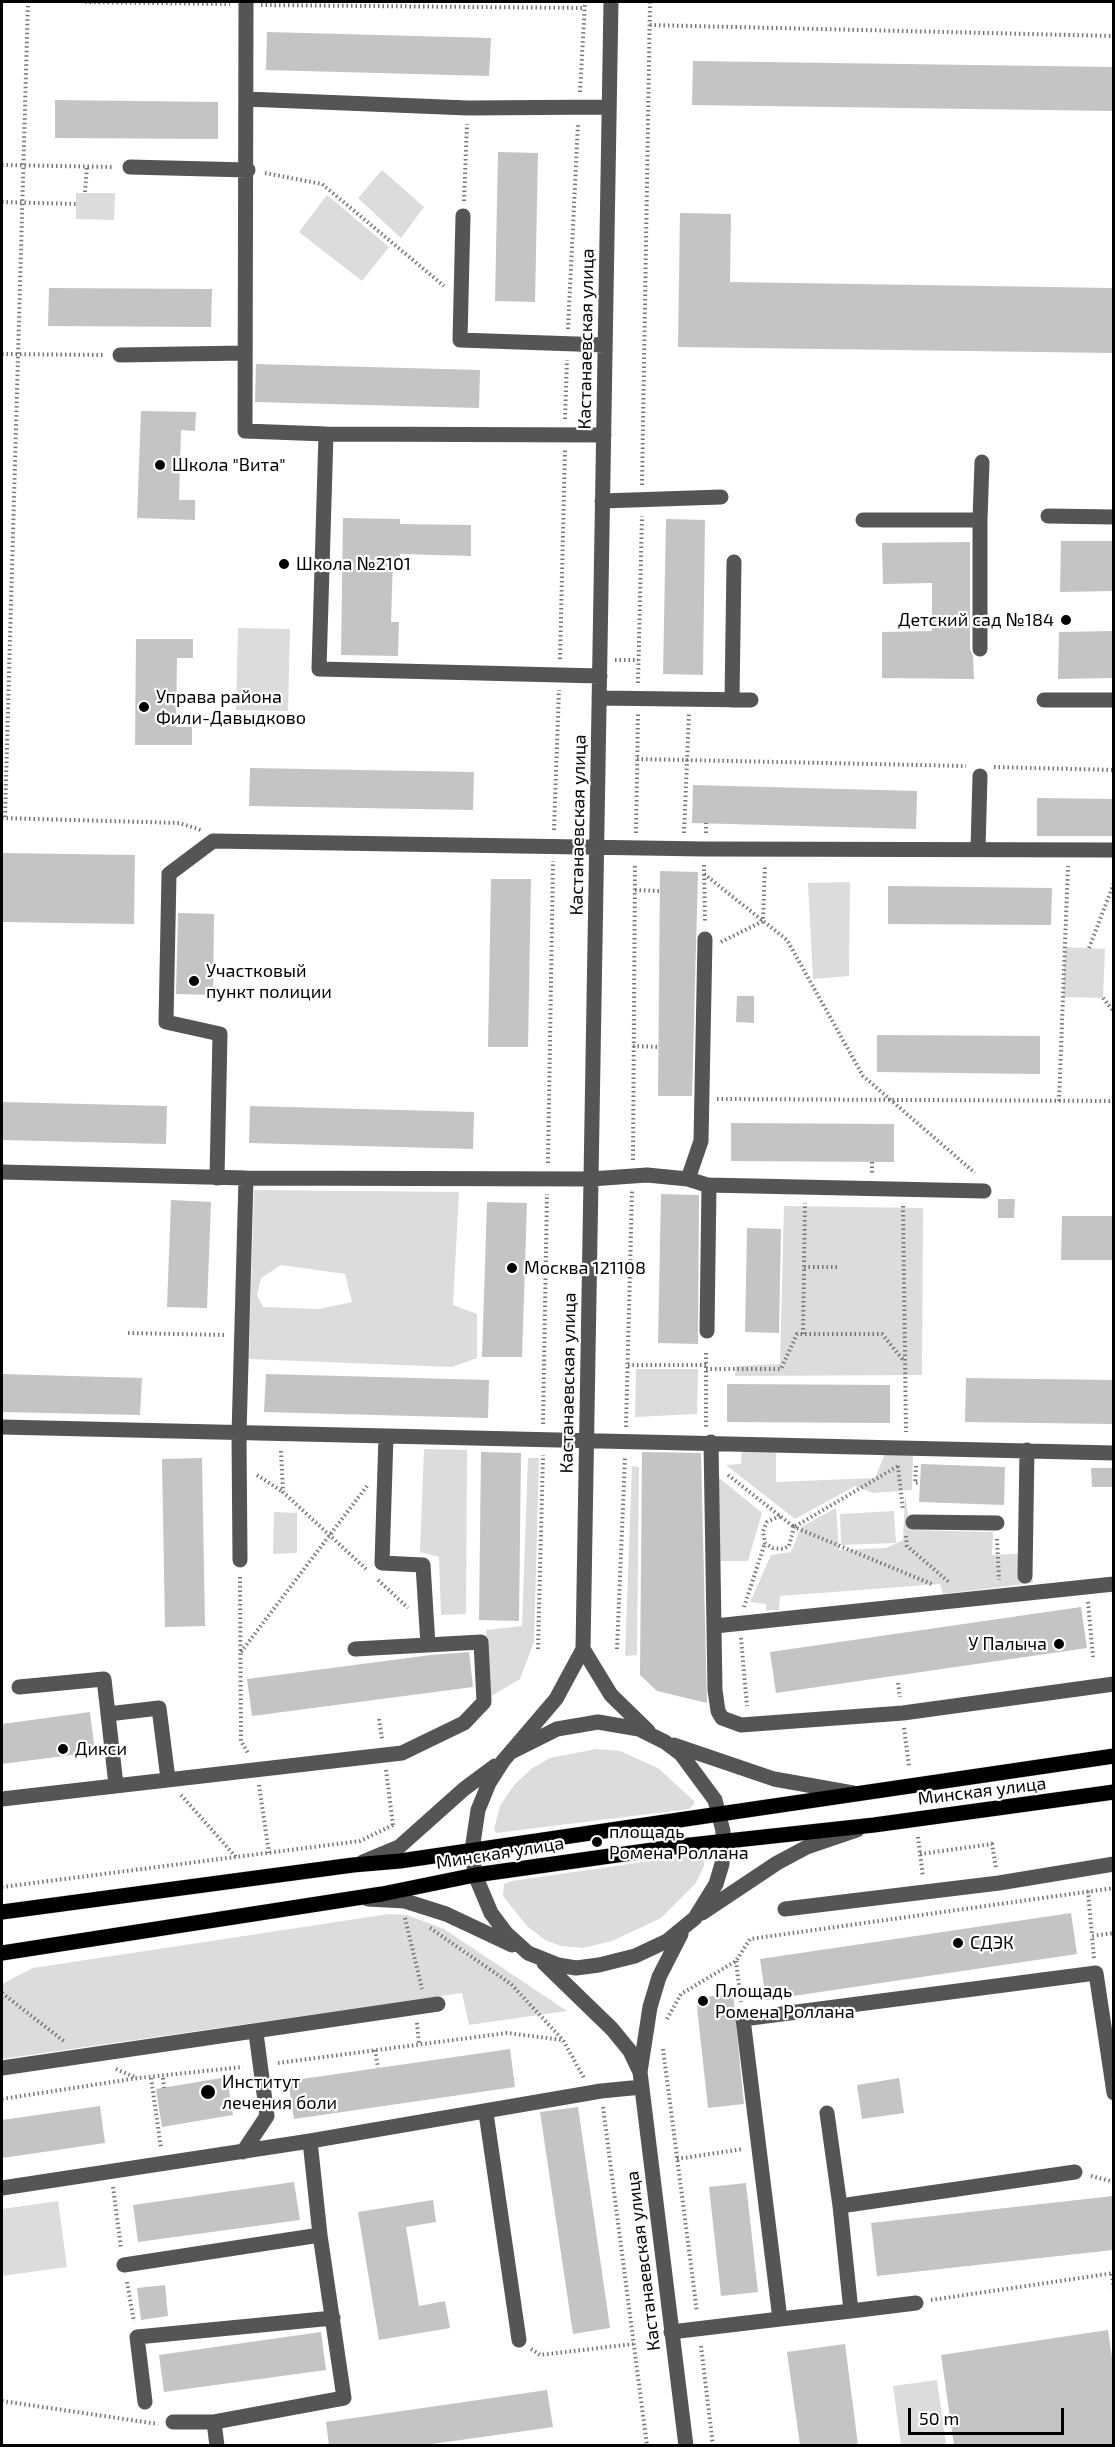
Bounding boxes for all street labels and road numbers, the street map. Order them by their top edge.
street label: Кастанаевская улица [574,248,598,430]
street label: Кастанаевская улица [566,734,590,916]
street label: Кастанаевская улица [556,1292,580,1474]
street label: Минская улица [917,1772,1047,1810]
street label: Минская улица [434,1832,566,1874]
street label: Кастанаевская улица [621,2170,665,2352]

